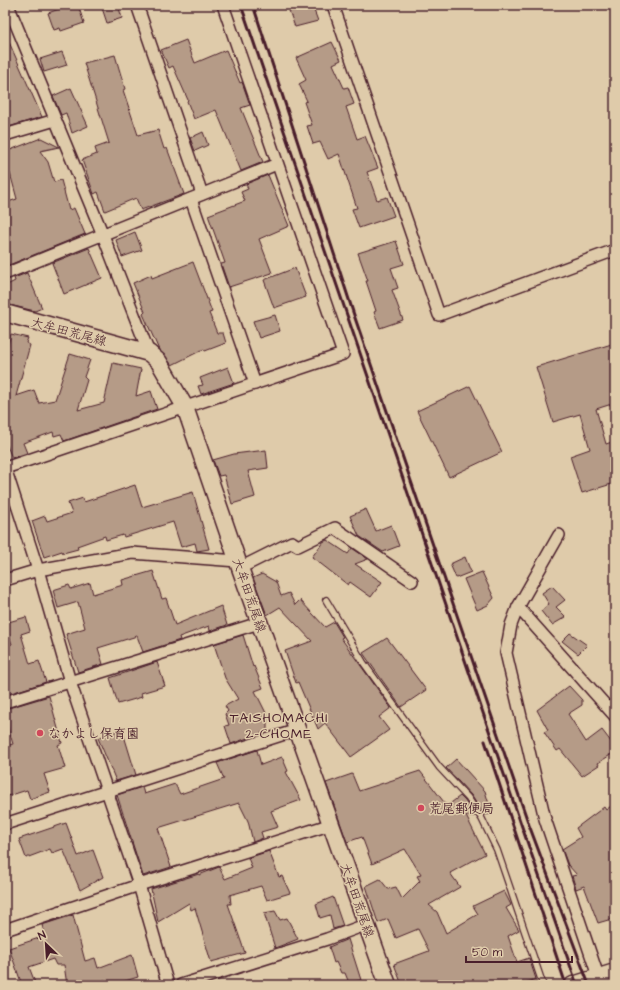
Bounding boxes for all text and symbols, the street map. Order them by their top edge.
street label: 大牟田荒尾線 [29,313,110,351]
street label: 大牟田荒尾線 [228,556,271,636]
district label: TAISHOMACHI 2-CHOME [230,708,328,744]
place label: なかよし保育園 [48,725,139,743]
marker: なかよし保育園 [35,728,45,738]
place label: 荒尾郵便局 [429,800,494,818]
marker: 荒尾郵便局 [416,803,426,813]
street label: 大牟田荒尾線 [336,861,379,941]
north arrow [26,924,66,964]
text: N [36,927,48,944]
scale bar [466,938,572,964]
text: 50 m [472,944,503,961]

